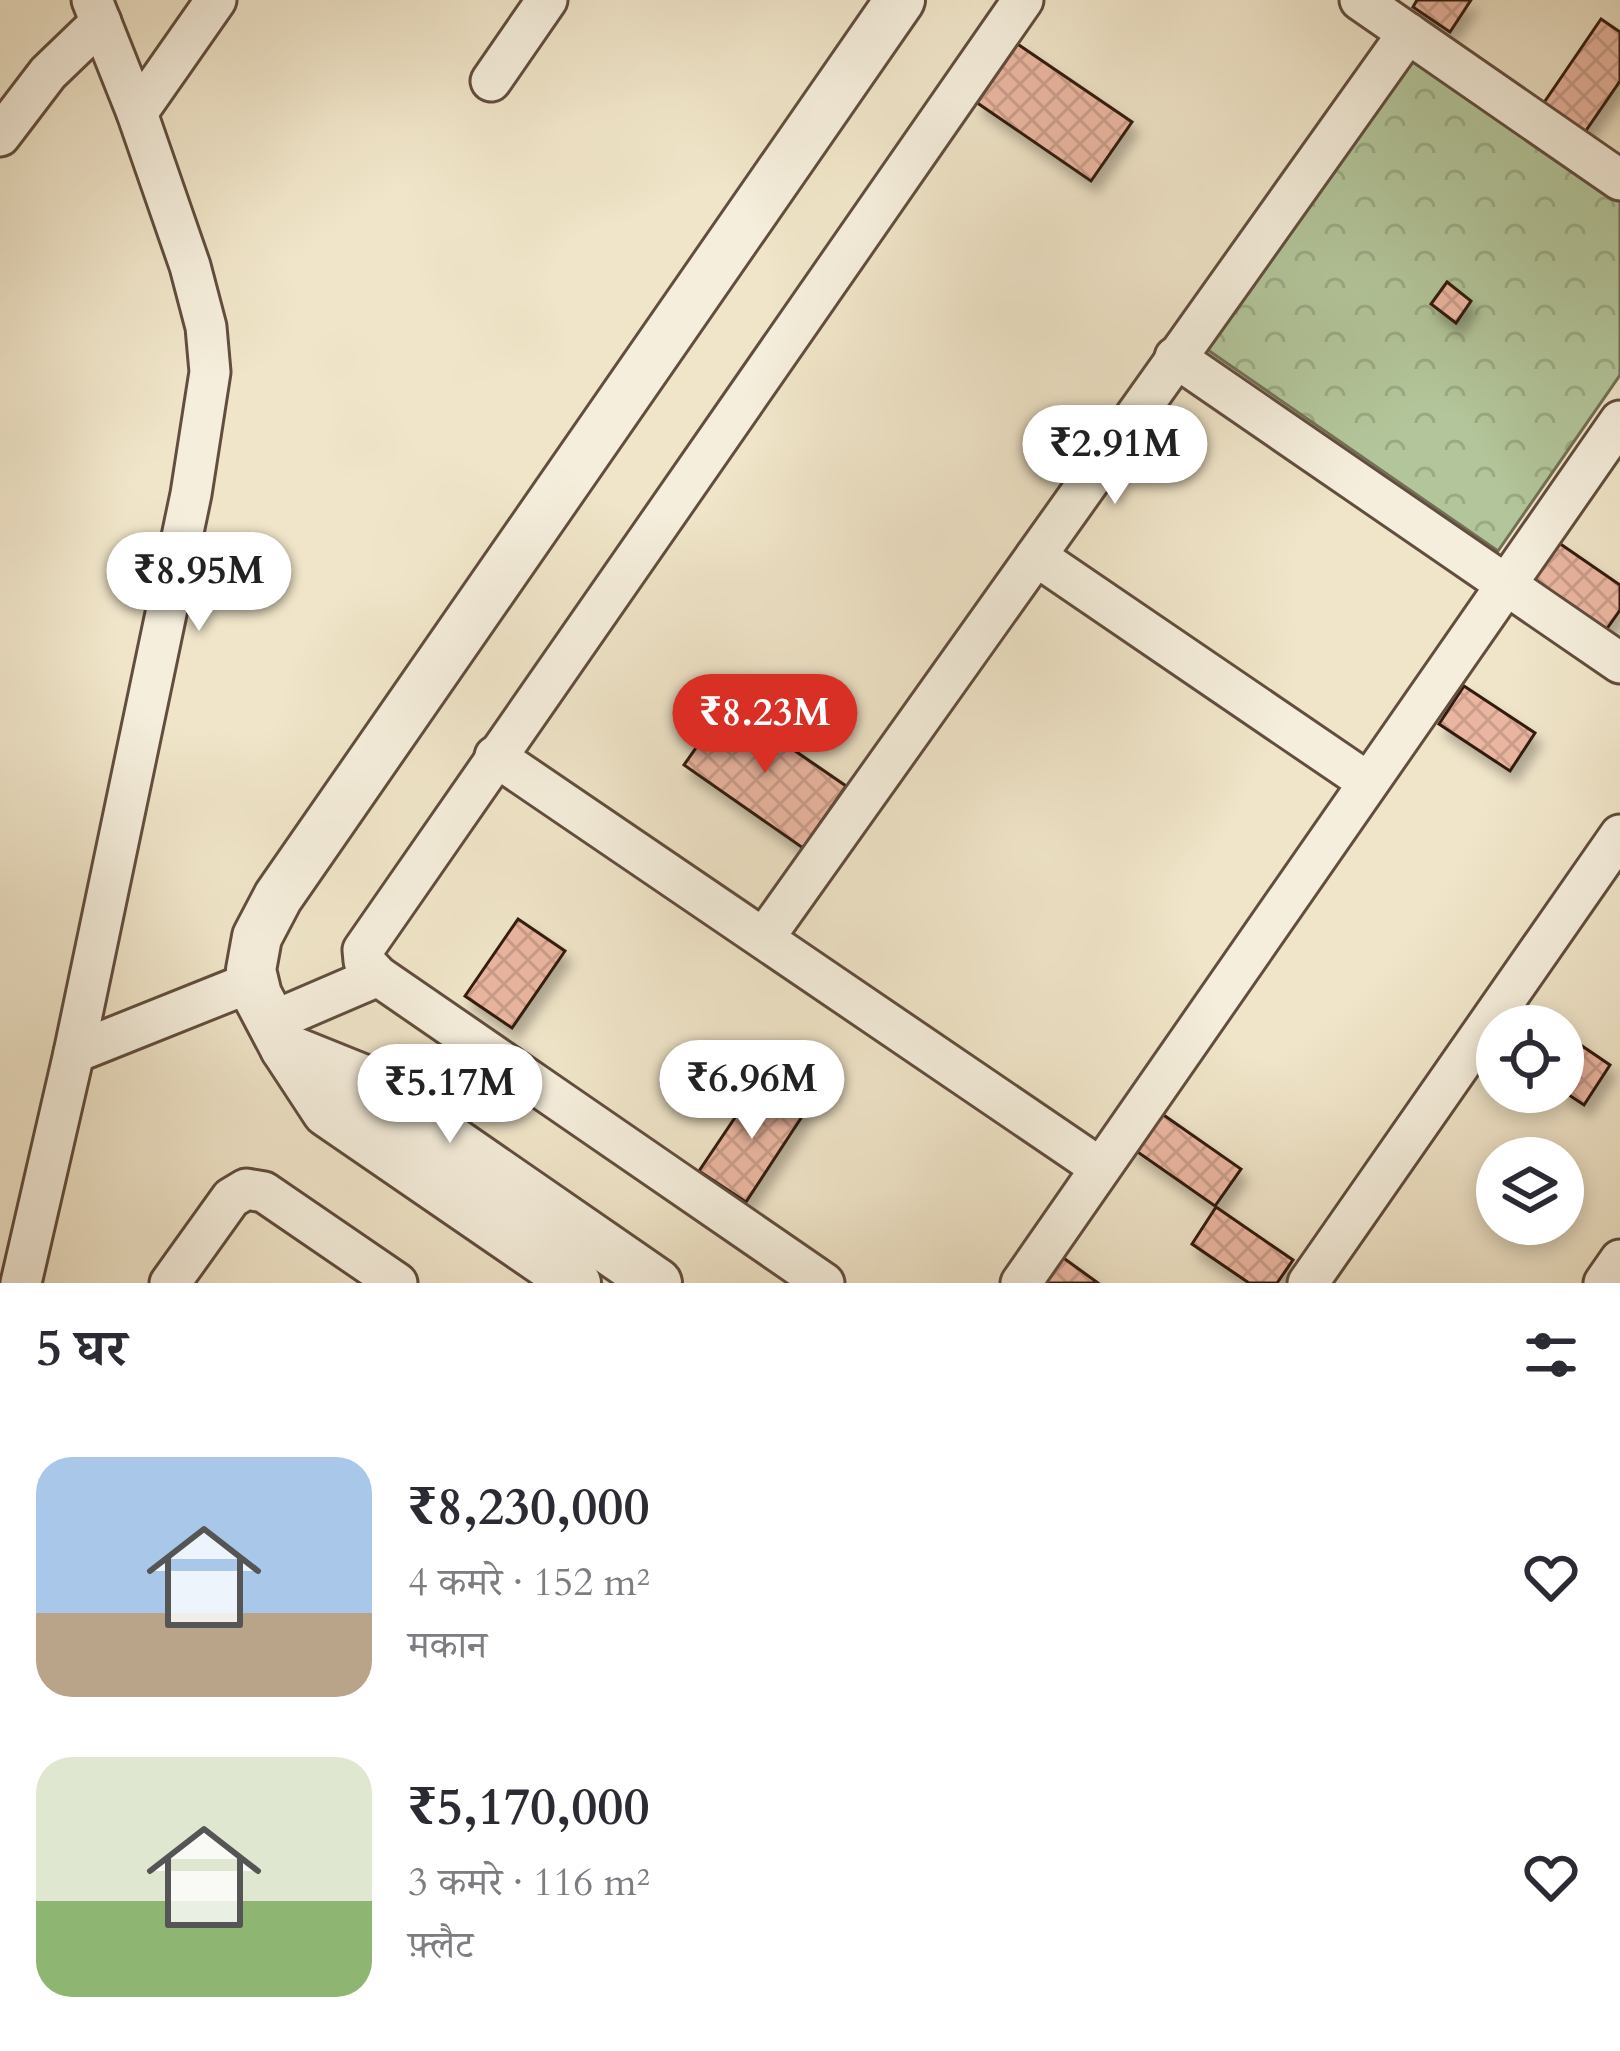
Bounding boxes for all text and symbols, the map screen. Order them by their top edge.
pin: ₹2.91M [1017,405,1213,507]
text: ₹2.91M [1049,417,1181,470]
pin: ₹8.95M [101,532,297,634]
text: ₹8.95M [133,544,265,597]
pin: ₹8.23M [667,674,863,776]
text: ₹8.23M [699,686,831,739]
map controls [1476,1005,1584,1245]
button: locate [1476,1005,1584,1113]
pin: ₹6.96M [654,1040,850,1142]
pin: ₹5.17M [352,1044,548,1146]
text: ₹6.96M [686,1052,818,1105]
text: ₹5.17M [384,1056,516,1109]
button: layers [1476,1137,1584,1245]
text: 5 घर [36,1314,126,1384]
icon: filters [1518,1322,1584,1388]
text: ₹8,230,000 [408,1473,650,1543]
icon: home [132,1505,276,1649]
icon: heart [1518,1544,1584,1610]
text: 4 कमरे · 152 m² [408,1556,650,1609]
text: मकान [408,1619,487,1672]
text: ₹5,170,000 [408,1773,650,1843]
icon: home [132,1805,276,1949]
icon: heart [1518,1844,1584,1910]
text: 3 कमरे · 116 m² [408,1856,650,1909]
text: फ़्लैट [408,1919,473,1972]

